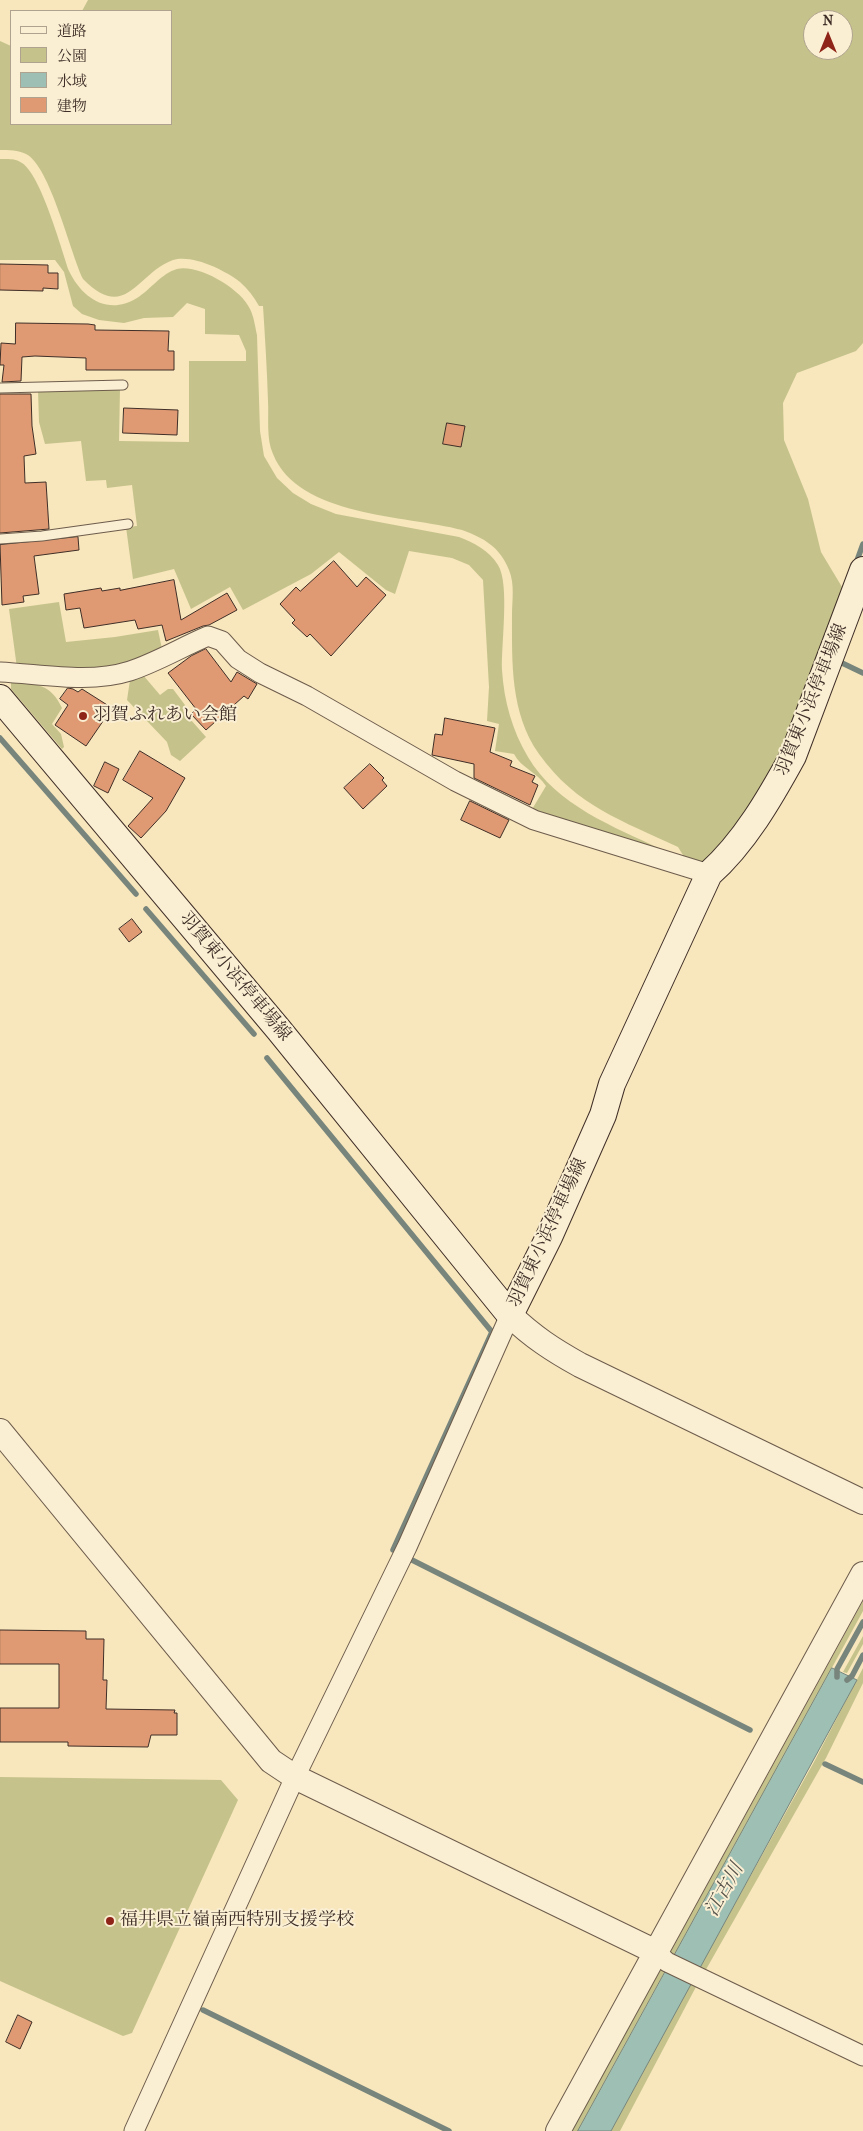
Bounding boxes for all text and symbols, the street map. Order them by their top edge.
legend [10,10,172,125]
north arrow [803,10,853,60]
text: N [823,12,833,29]
text: 道路 [57,22,87,40]
text: 公園 [57,47,87,65]
text: 水域 [57,72,87,90]
text: 建物 [57,97,87,115]
street label: 羽賀東小浜停車場線 [772,621,852,779]
place label: 羽賀ふれあい会館 [93,705,237,727]
marker: 羽賀ふれあい会館 [77,710,89,722]
street label: 羽賀東小浜停車場線 [175,908,295,1046]
street label: 羽賀東小浜停車場線 [504,1155,592,1311]
water label: 江古川 [701,1860,749,1920]
place label: 福井県立嶺南西特別支援学校 [120,1910,354,1932]
marker: 福井県立嶺南西特別支援学校 [104,1915,116,1927]

